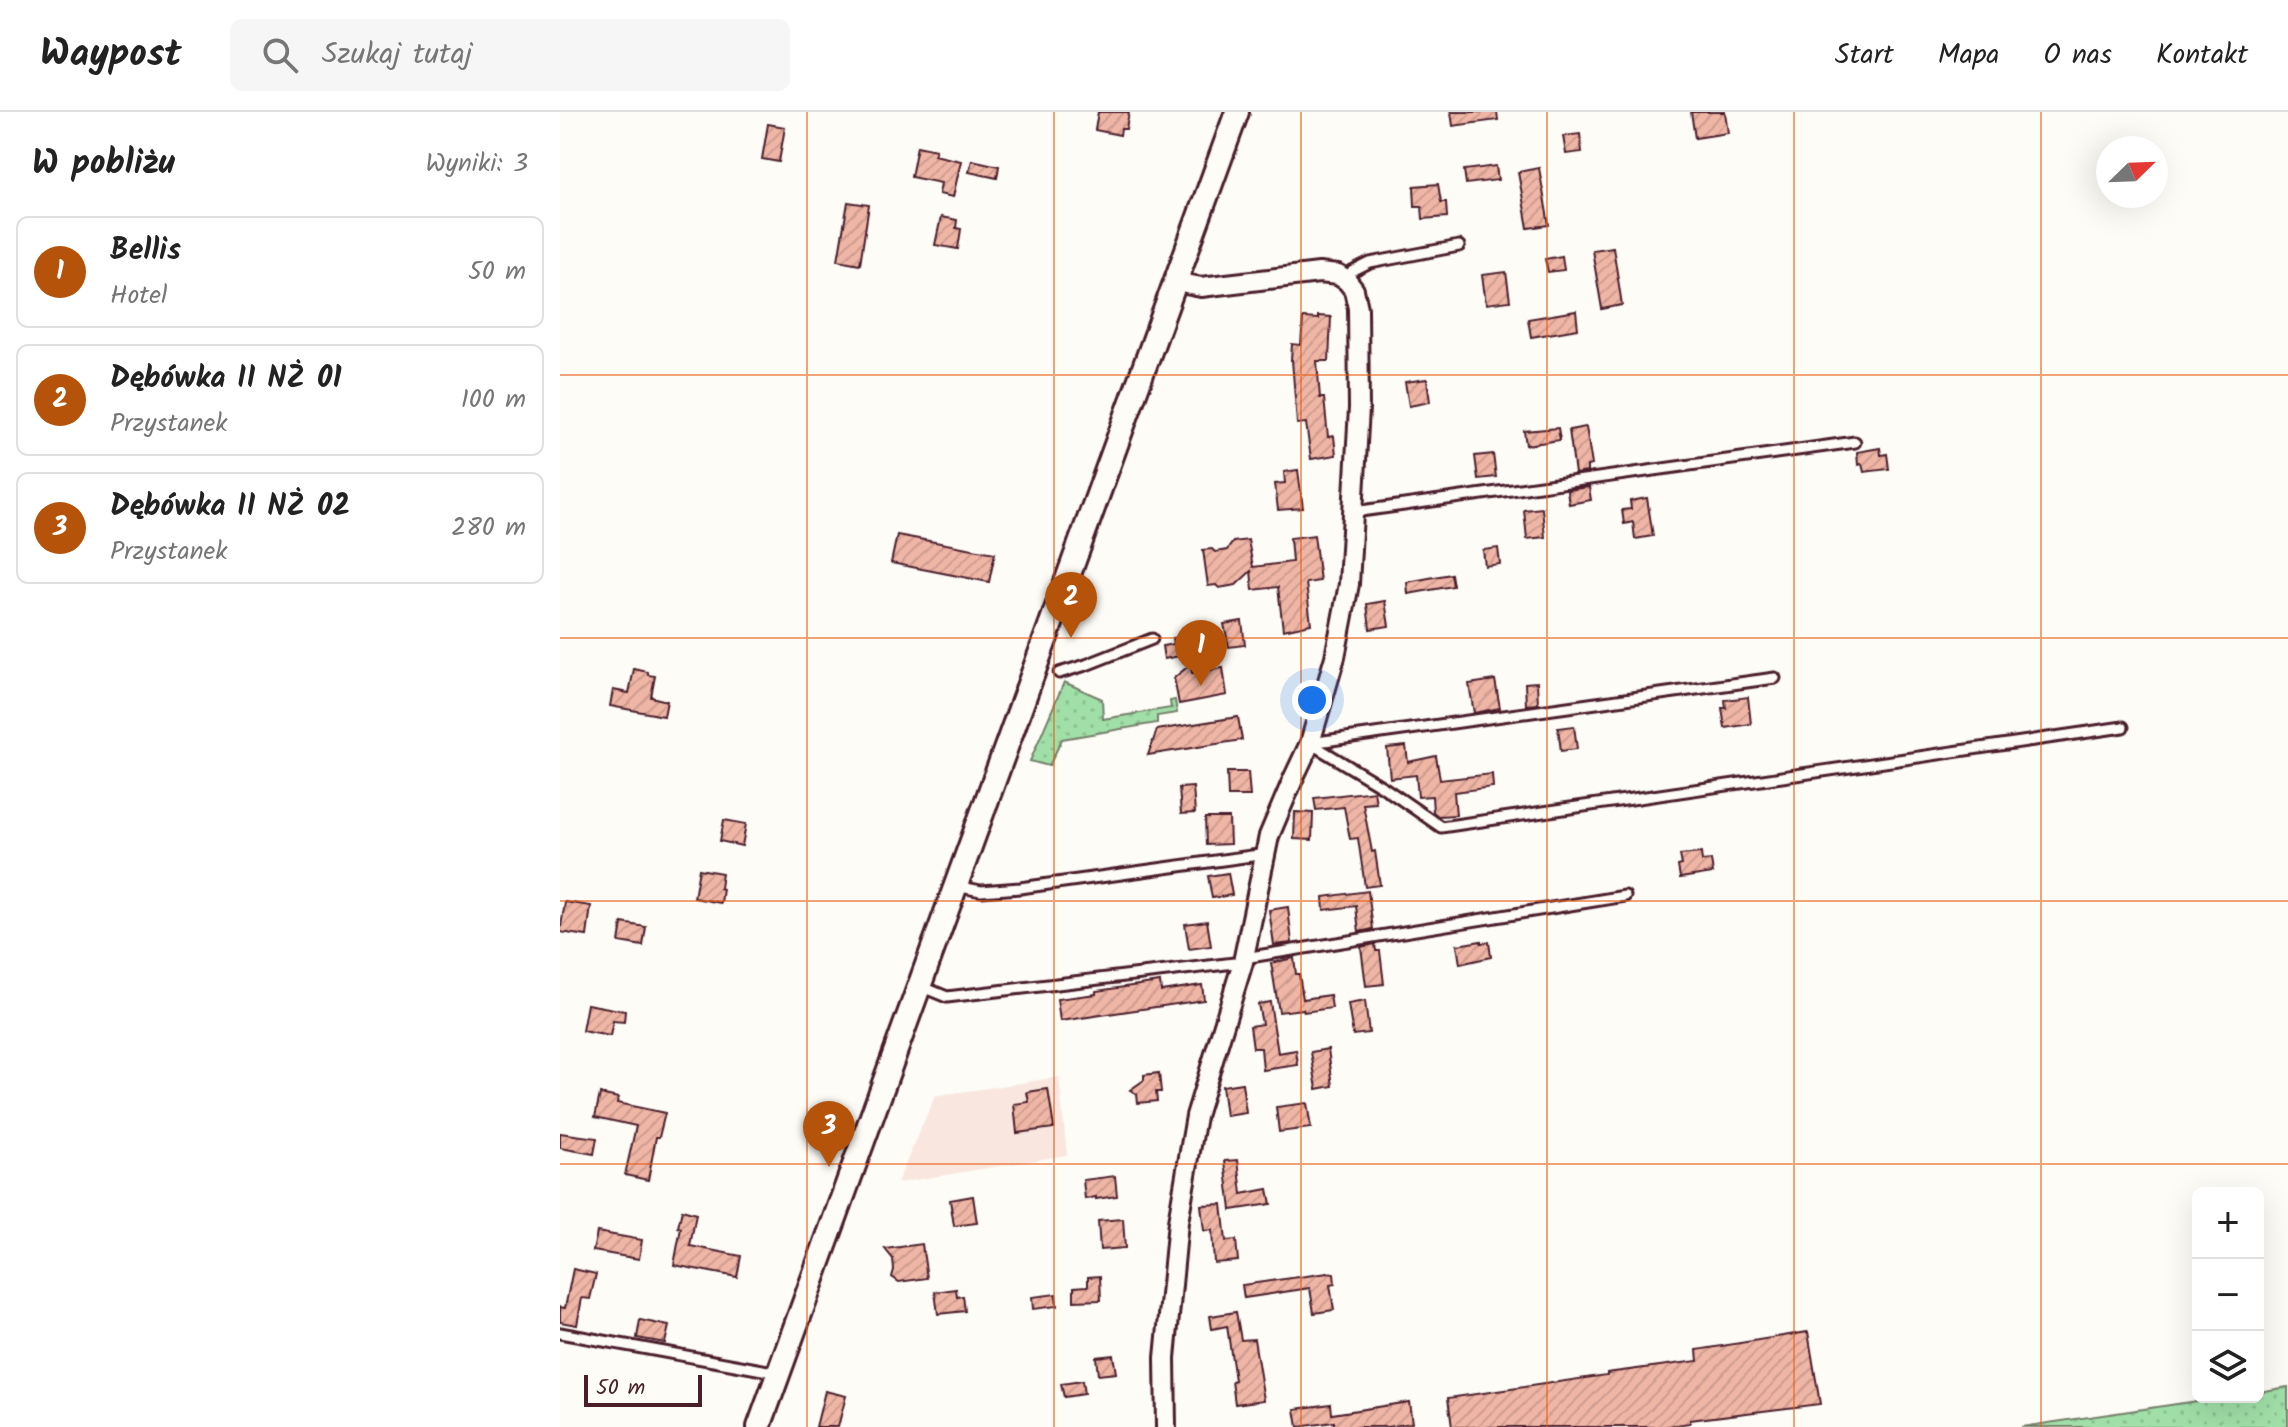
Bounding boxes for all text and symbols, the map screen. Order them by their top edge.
search box [230,19,790,91]
text: Waypost [40,25,182,85]
text: Szukaj tutaj [322,31,472,79]
icon: search [258,33,302,77]
text: Start [1835,33,1894,78]
text: Mapa [1938,33,2000,78]
text: O nas [2044,33,2112,78]
text: Kontakt [2156,33,2248,78]
north arrow [2096,136,2168,208]
text: W pobliżu [32,137,175,191]
text: Wyniki: 3 [425,143,528,185]
text: Bellis [110,227,181,275]
text: 1 [56,251,64,293]
text: 50 m [468,251,526,293]
text: Hotel [110,275,167,317]
text: Dębówka II NŻ 01 [110,355,342,403]
text: 2 [52,379,68,421]
text: 100 m [461,379,526,421]
text: Przystanek [110,403,227,445]
text: Dębówka II NŻ 02 [110,483,350,531]
text: 3 [53,507,67,549]
text: 280 m [451,507,526,549]
text: Przystanek [110,531,227,573]
pin: 2 [1045,572,1097,638]
pin: 1 [1175,620,1227,686]
your location [1292,680,1332,720]
pin: 3 [803,1101,855,1167]
map controls [2192,1187,2264,1403]
button: + [2192,1187,2264,1259]
button: − [2192,1259,2264,1331]
button: layers [2192,1331,2264,1403]
scale bar [584,1371,702,1407]
text: 50 m [596,1371,645,1406]

